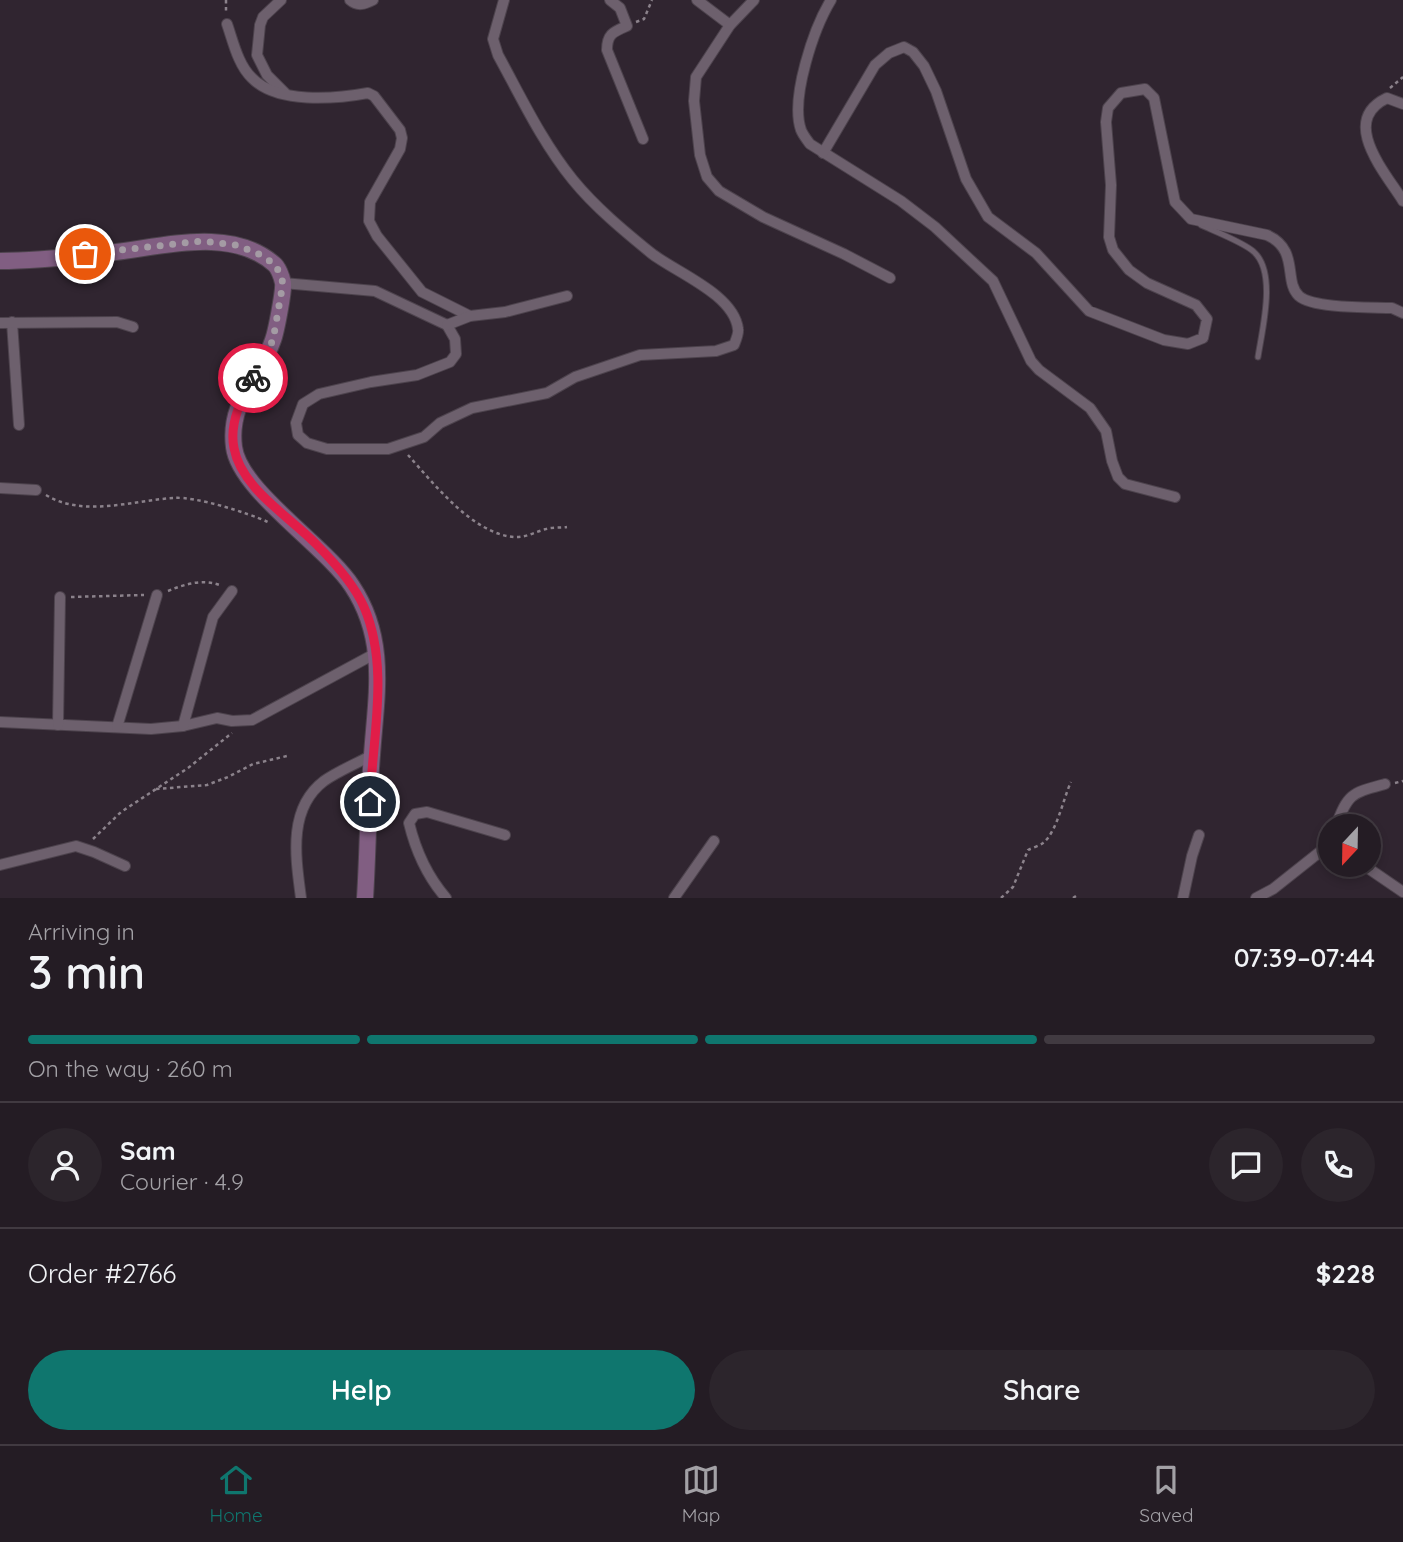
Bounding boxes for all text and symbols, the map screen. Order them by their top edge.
pin [55,224,115,284]
icon: bag [66,235,104,273]
courier [218,343,288,413]
icon: bike [234,359,272,397]
pin [340,772,400,832]
icon: home [351,783,389,821]
north arrow [1318,814,1381,877]
map controls [1318,814,1381,877]
text: Arriving in [28,917,135,946]
text: 07:39–07:44 [1234,941,1375,974]
text: 3 min [28,943,145,1001]
text: On the way · 260 m [28,1054,233,1083]
button: person [28,1128,102,1202]
button: chat [1209,1128,1283,1202]
button: phone [1301,1128,1375,1202]
text: Sam [120,1134,176,1167]
text: Courier · 4.9 [120,1167,244,1196]
text: Order #2766 [28,1257,176,1290]
text: $228 [1316,1257,1375,1290]
button: Help [28,1350,695,1430]
button: Share [709,1350,1375,1430]
tab: Home [209,1461,263,1527]
tab: Map [682,1461,720,1527]
tab: Saved [1139,1461,1194,1527]

